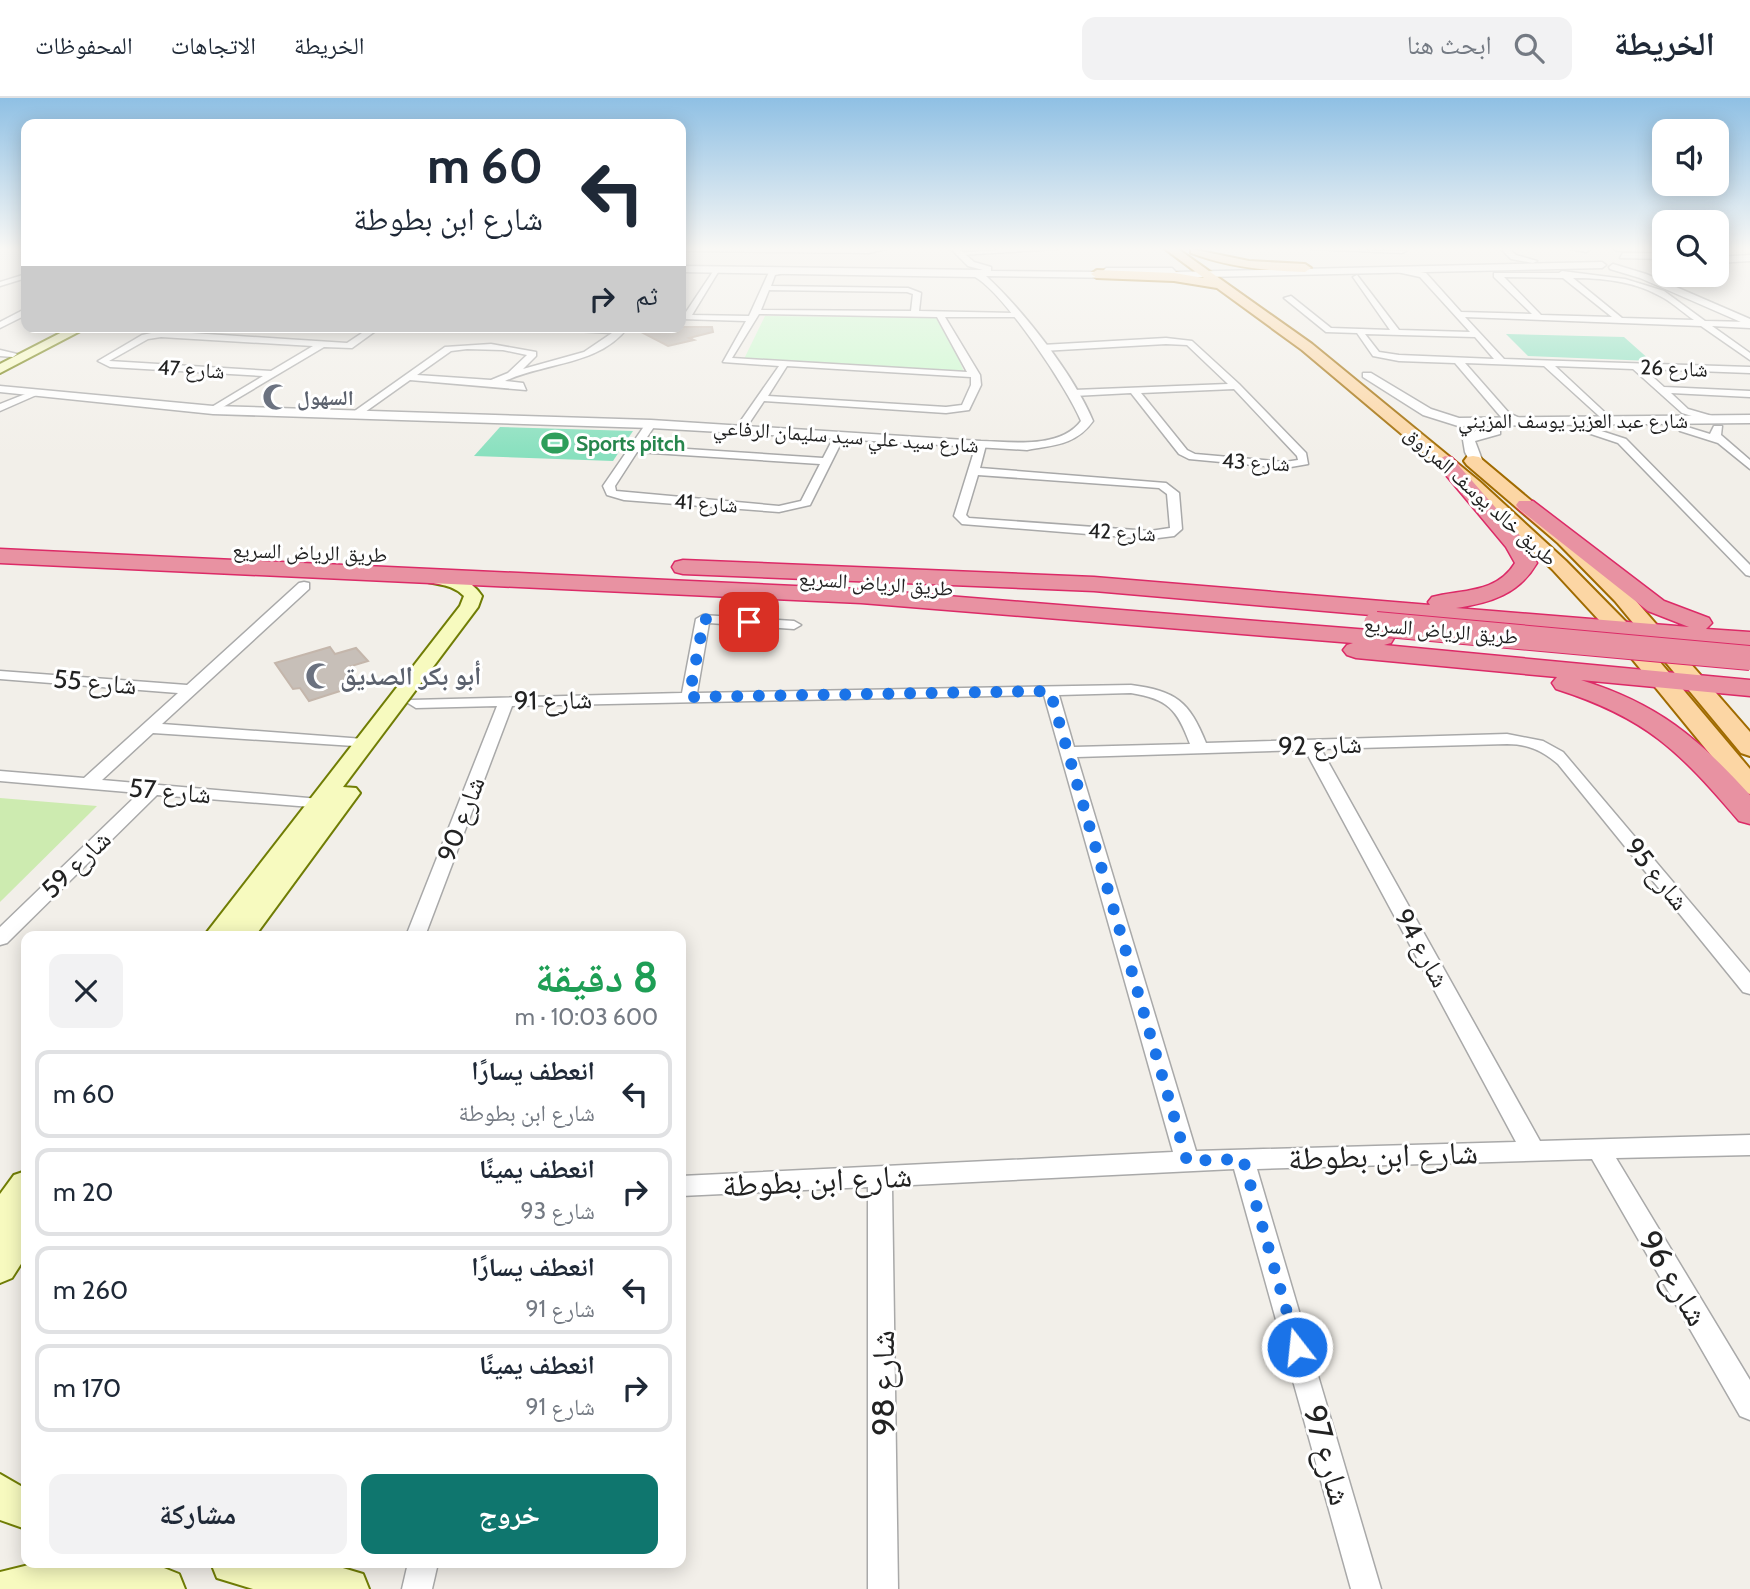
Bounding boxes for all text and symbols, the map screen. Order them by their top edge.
search box [1082,17,1572,80]
text: الخريطة [1614,23,1715,63]
text: ابحث هنا [1407,29,1492,61]
icon: search [1510,29,1548,67]
text: المحفوظات [35,31,133,60]
text: الاتجاهات [171,31,256,60]
text: الخريطة [294,31,365,60]
map controls [1652,119,1729,287]
button: sound [1652,119,1729,196]
text: 60 m [427,136,543,195]
icon: left [567,147,658,238]
text: شارع ابن بطوطة [353,199,543,238]
button: search [1652,210,1729,287]
icon: right [583,280,621,318]
text: ثم [635,280,658,312]
street label: شارع 47 [156,354,225,385]
street label: شارع 26 [1640,354,1708,383]
mosque icon: السهول [261,382,291,412]
place label: السهول [297,385,354,411]
street label: شارع عبد العزيز يوسف المزيني [1458,408,1688,437]
street label: شارع سيد علي سيد سليمان الرفاعي [712,414,980,462]
street label: طريق خالد يوسف المرزوق [1399,421,1562,572]
sports icon: Sports pitch [540,428,570,458]
place label: Sports pitch [576,431,685,456]
street label: شارع 43 [1221,448,1291,477]
street label: شارع 41 [673,488,739,519]
street label: شارع 42 [1087,518,1157,547]
street label: طريق الرياض السريع [232,537,388,568]
street label: طريق الرياض السريع [798,565,954,602]
pin [719,592,779,652]
icon: arrive [730,603,768,641]
street label: طريق الرياض السريع [1363,611,1519,650]
place label: أبو بكر الصديق [340,660,481,692]
mosque icon: أبو بكر الصديق [304,661,334,691]
street label: شارع 55 [52,662,138,702]
street label: شارع 91 [513,683,593,717]
street label: شارع 92 [1278,728,1362,762]
street label: شارع 57 [128,771,212,811]
street label: شارع 90 [430,772,492,866]
street label: شارع 59 [35,823,117,905]
street label: شارع 95 [1618,831,1696,917]
street label: شارع 94 [1387,903,1457,993]
text: 8 دقيقة [535,951,658,1003]
button: close [49,954,123,1028]
text: 600 m · 10:03 [515,1003,658,1031]
text: انعطف يسارًا [471,1055,595,1087]
icon: left [616,1075,654,1113]
text: 60 m [53,1078,115,1110]
text: شارع ابن بطوطة [459,1099,595,1127]
street label: شارع ابن بطوطة [1287,1132,1479,1179]
text: انعطف يمينًا [479,1153,595,1185]
street label: شارع ابن بطوطة [721,1156,913,1205]
icon: right [616,1173,654,1211]
text: 20 m [53,1176,113,1208]
text: شارع 93 [521,1197,595,1225]
street label: شارع 96 [1630,1223,1718,1333]
text: انعطف يسارًا [471,1251,595,1283]
icon: left [616,1271,654,1309]
text: 260 m [53,1274,128,1306]
text: شارع 91 [526,1295,595,1323]
position arrow [1260,1310,1334,1384]
street label: شارع 98 [863,1330,903,1436]
text: انعطف يمينًا [479,1349,595,1381]
icon: right [616,1369,654,1407]
text: 170 m [53,1372,121,1404]
text: شارع 91 [526,1393,595,1421]
street label: شارع 97 [1294,1400,1361,1510]
button: مشاركة [49,1474,347,1554]
button: خروج [361,1474,658,1554]

